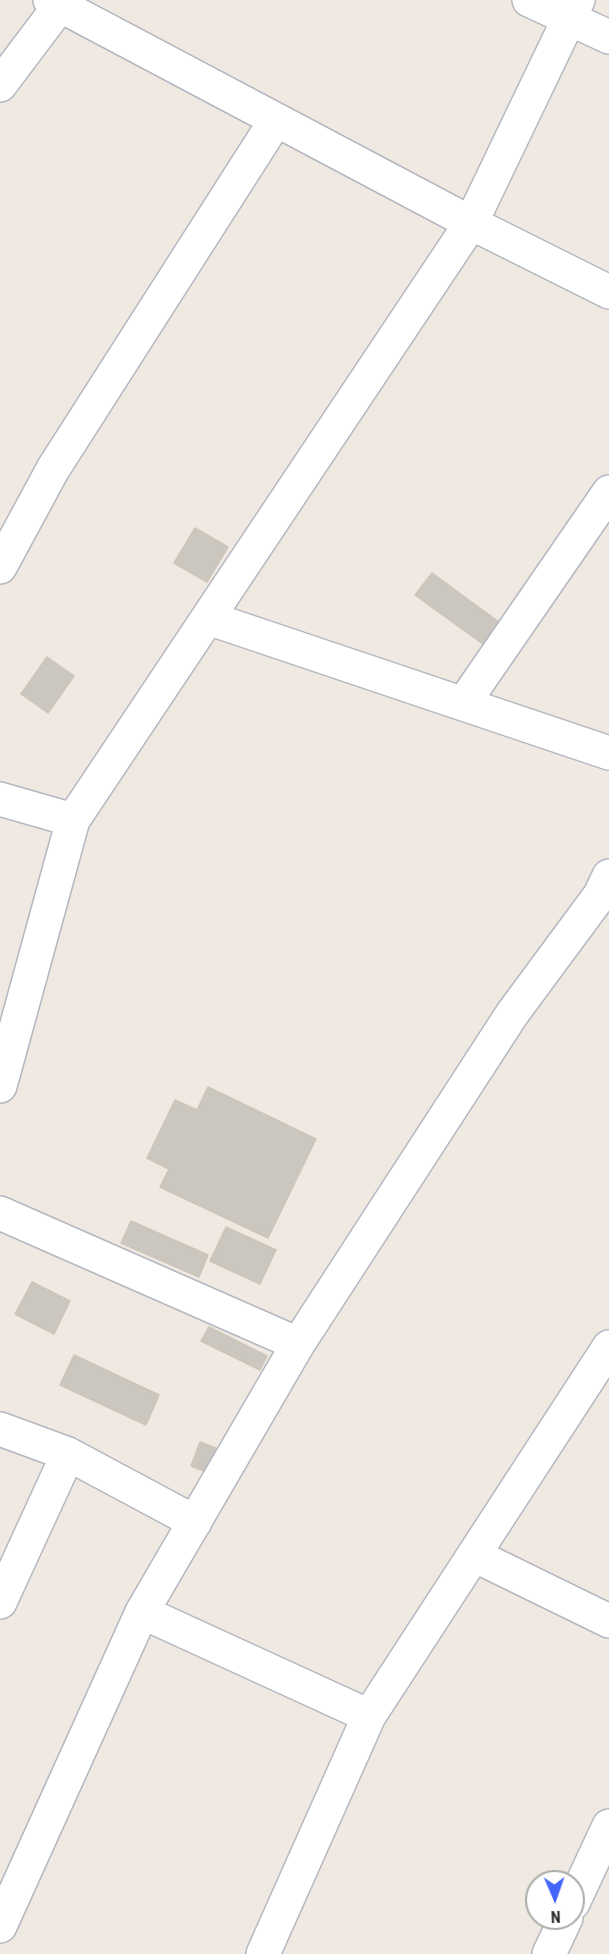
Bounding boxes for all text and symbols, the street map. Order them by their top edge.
north arrow [525,1870,585,1930]
text: N [550,1907,561,1926]

